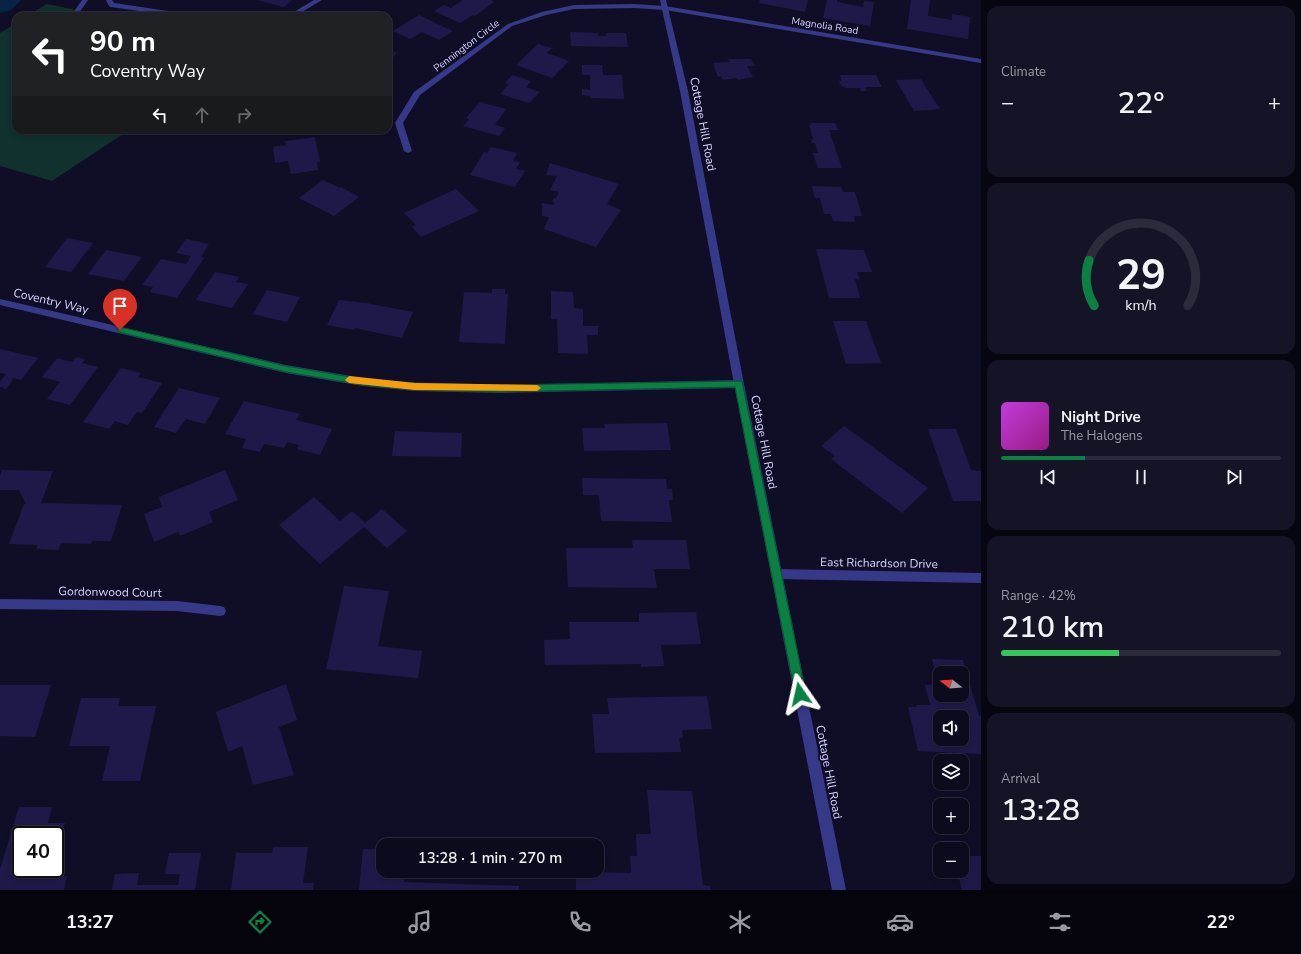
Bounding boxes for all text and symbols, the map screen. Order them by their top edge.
street label: Magnolia Road [790,14,859,38]
street label: Pennington Circle [431,16,502,75]
text: 90 m [90,23,156,61]
icon: left [24,28,76,80]
text: Coventry Way [90,59,205,83]
text: Climate [1001,63,1046,81]
street label: Cottage Hill Road [686,76,720,172]
text: 22° [1117,83,1165,124]
text: − [1001,88,1014,118]
text: + [1268,88,1281,118]
icon: left [149,104,171,126]
icon: ahead [191,104,213,126]
icon: right [233,104,255,126]
text: 29 [1116,247,1166,304]
street label: Coventry Way [12,285,91,318]
pin [103,289,137,330]
icon: arrive [109,295,131,317]
text: km/h [1125,296,1157,315]
street label: Cottage Hill Road [747,394,781,490]
text: Night Drive [1061,407,1141,427]
text: The Halogens [1061,427,1142,445]
icon: previous [1037,466,1059,488]
icon: pause [1130,466,1152,488]
icon: next [1223,466,1245,488]
street label: East Richardson Drive [820,554,938,572]
street label: Gordonwood Court [58,583,163,601]
text: Range · 42% [1001,587,1076,605]
text: 210 km [1001,607,1104,648]
north arrow [933,666,969,702]
map controls [933,666,969,878]
position arrow [779,673,821,715]
button: sound [933,710,969,746]
street label: Cottage Hill Road [812,724,846,820]
button: layers [933,754,969,790]
text: Arrival [1001,770,1040,788]
text: 13:28 [1001,790,1080,831]
button: + [933,798,969,834]
speed limit sign: 40 [12,826,64,878]
button: − [933,842,969,878]
text: 13:28 · 1 min · 270 m [418,848,562,868]
icon: directions [246,908,274,936]
icon: music [406,908,434,936]
icon: phone [566,908,594,936]
icon: climate [726,908,754,936]
icon: car [886,908,914,936]
icon: filters [1046,908,1074,936]
text: 13:27 [66,910,114,934]
text: 22° [1206,910,1235,934]

